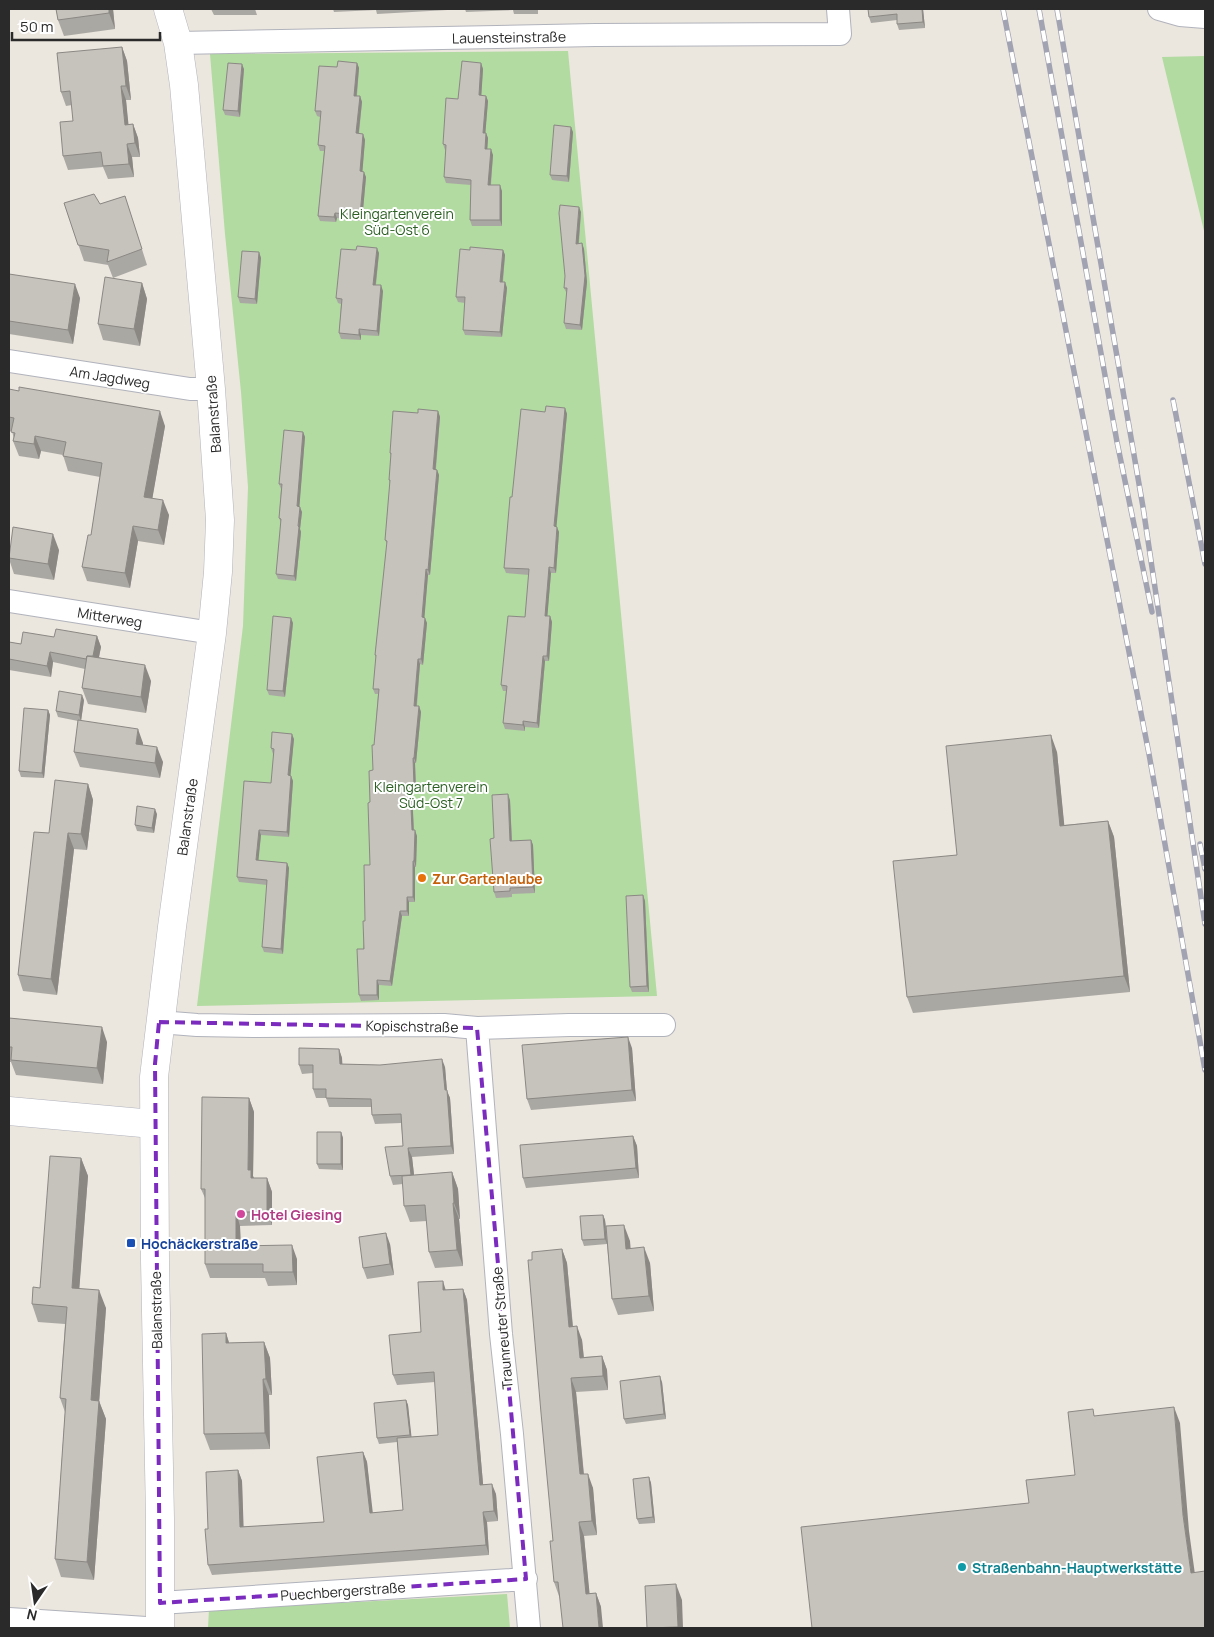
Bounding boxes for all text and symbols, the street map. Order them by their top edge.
scale bar [12,10,160,42]
text: 50 m [20,16,54,37]
street label: Lauensteinstraße [452,27,566,47]
park label: Kleingartenverein Süd-Ost 6 [340,204,454,239]
street label: Am Jagdweg [68,361,152,393]
street label: Balanstraße [201,375,225,453]
street label: Mitterweg [76,602,144,632]
street label: Balanstraße [172,777,202,857]
park label: Kleingartenverein Süd-Ost 7 [374,777,488,812]
place label: Zur Gartenlaube [432,869,543,888]
marker: Zur Gartenlaube [416,872,428,884]
street label: Kopischstraße [365,1016,459,1036]
place label: Hotel Giesing [251,1205,342,1224]
marker: Hotel Giesing [235,1208,247,1220]
place label: Hochäckerstraße [141,1234,258,1253]
marker: Hochäckerstraße [125,1237,137,1249]
street label: Traunreuter Straße [487,1266,517,1390]
street label: Balanstraße [146,1271,166,1349]
place label: Straßenbahn-Hauptwerkstätte [972,1558,1182,1577]
marker: Straßenbahn-Hauptwerkstätte [956,1561,968,1573]
north arrow [10,1577,60,1627]
street label: Puechbergerstraße [280,1577,406,1605]
text: N [25,1605,39,1626]

